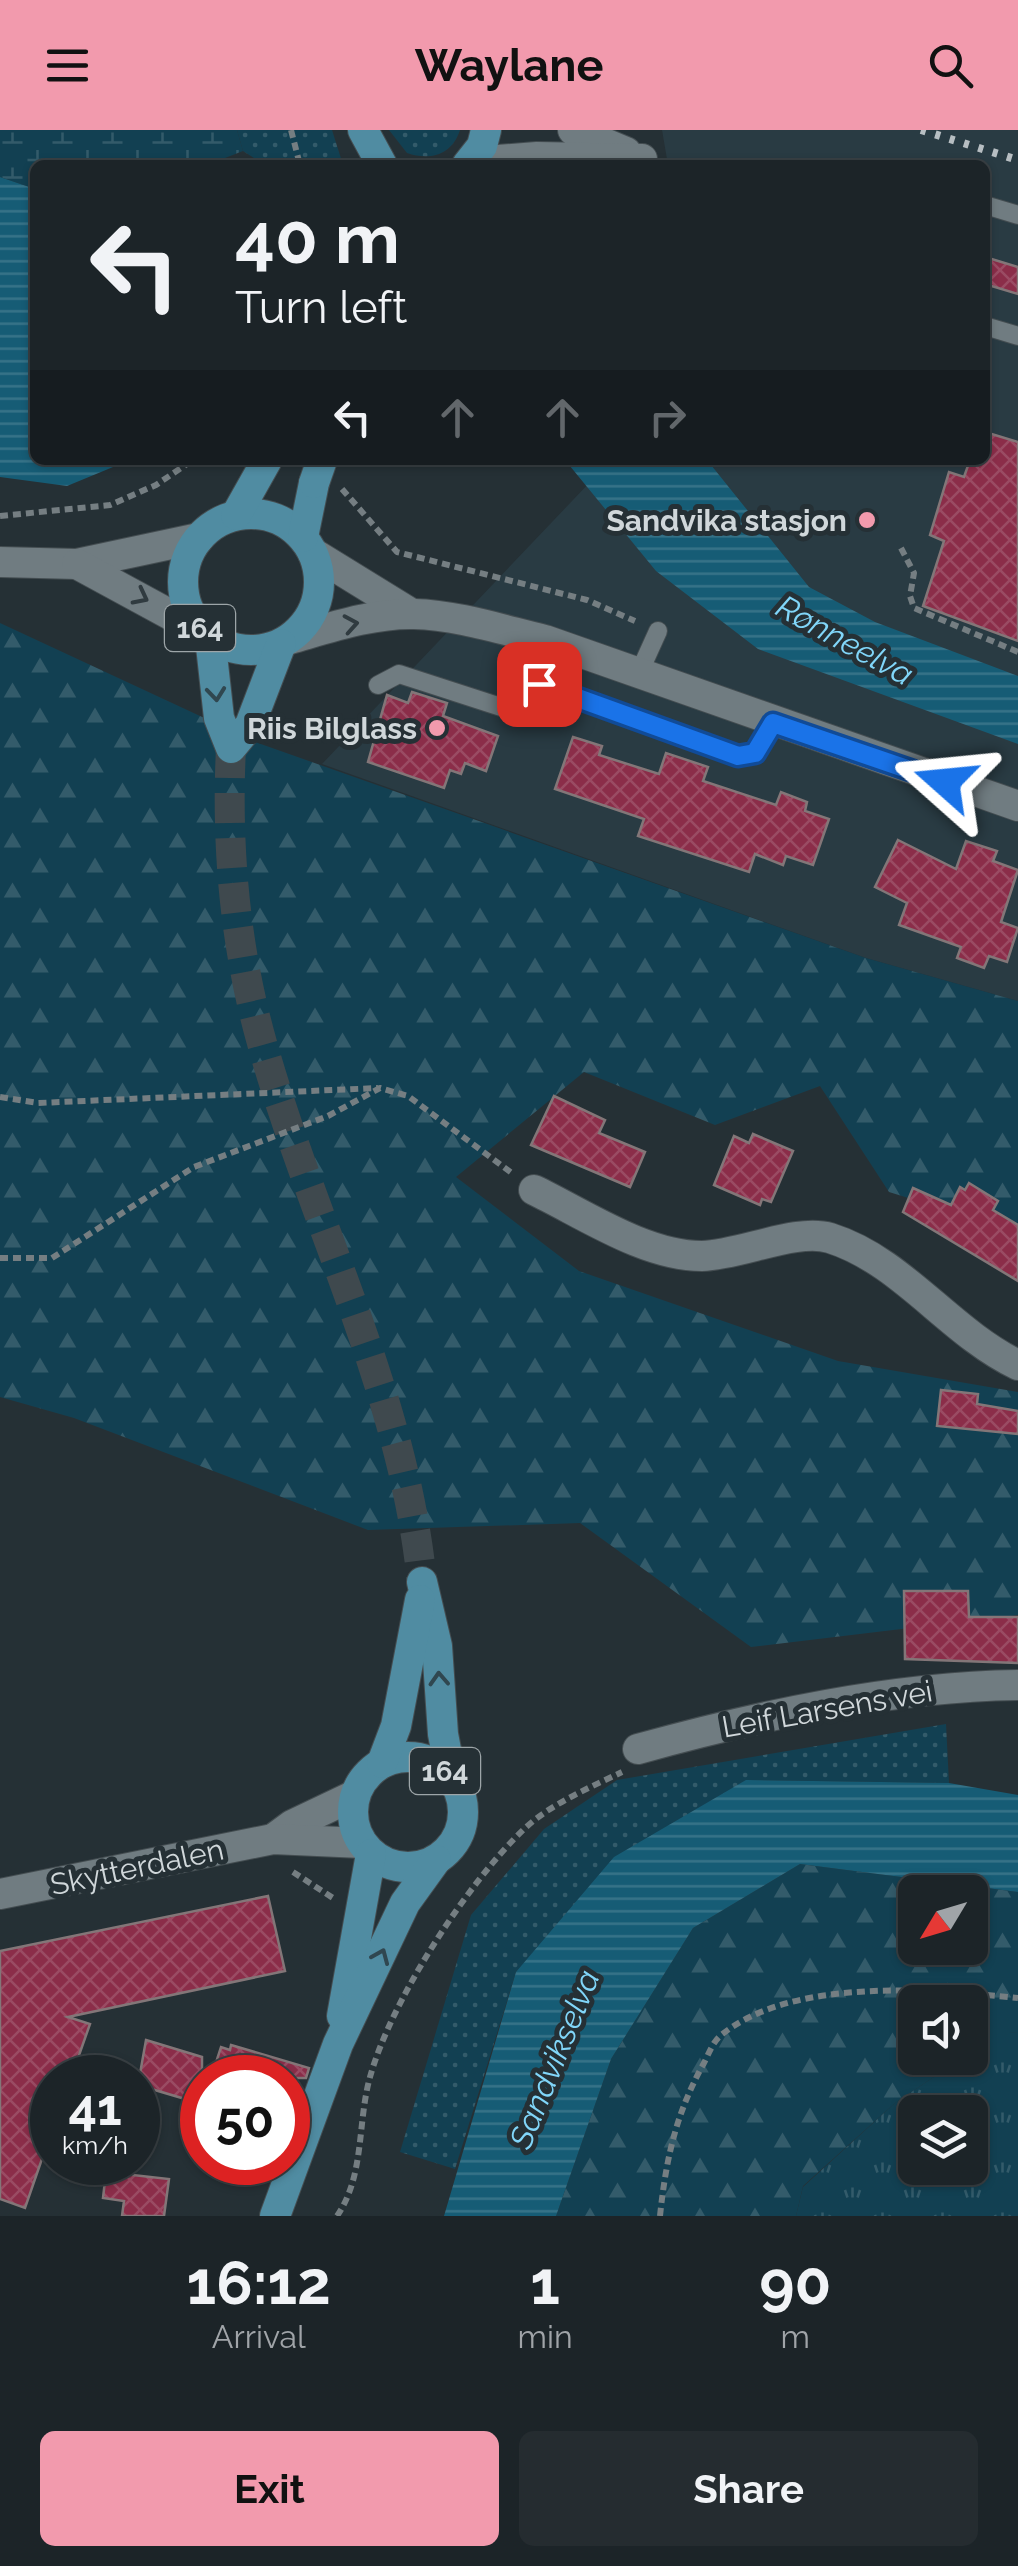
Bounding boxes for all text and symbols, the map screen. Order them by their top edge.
icon: menu [40,38,95,93]
icon: search [923,38,978,93]
text: Waylane [415,39,603,92]
text: 40 m [235,197,400,279]
icon: left [70,200,200,330]
text: Turn left [235,281,407,334]
icon: left [325,390,380,445]
icon: ahead [430,390,485,445]
icon: ahead [535,390,590,445]
icon: right [640,390,695,445]
place label: Sandvika stasjon [606,503,847,538]
marker: Sandvika stasjon [856,509,878,531]
one-way arrow [131,585,149,604]
water label: Rønneelva [770,587,920,693]
road number: 164 [165,605,235,651]
one-way arrow [343,614,359,635]
pin [497,642,582,727]
icon: arrive [512,657,567,712]
one-way arrow [205,686,226,702]
place label: Riis Bilglass [247,711,417,746]
marker: Riis Bilglass [426,717,448,739]
position arrow [893,730,997,834]
one-way arrow [429,1671,450,1687]
street label: Leif Larsens vei [719,1673,935,1745]
road number: 164 [410,1748,480,1794]
street label: Skytterdalen [47,1832,227,1902]
north arrow [898,1875,988,1965]
map controls [898,1875,988,2185]
one-way arrow [369,1949,389,1967]
water label: Sandvikselva [501,1964,607,2154]
button: sound [898,1985,988,2075]
speed limit sign: 50 [180,2055,310,2185]
text: 41 [68,2078,122,2137]
button: layers [898,2095,988,2185]
text: km/h [62,2130,128,2160]
text: 16:12 [187,2248,331,2318]
text: 1 [530,2248,560,2318]
text: 90 [759,2248,831,2318]
text: Arrival [212,2318,306,2355]
text: min [518,2318,573,2355]
text: m [781,2318,810,2355]
button: Exit [40,2431,499,2546]
button: Share [519,2431,978,2546]

